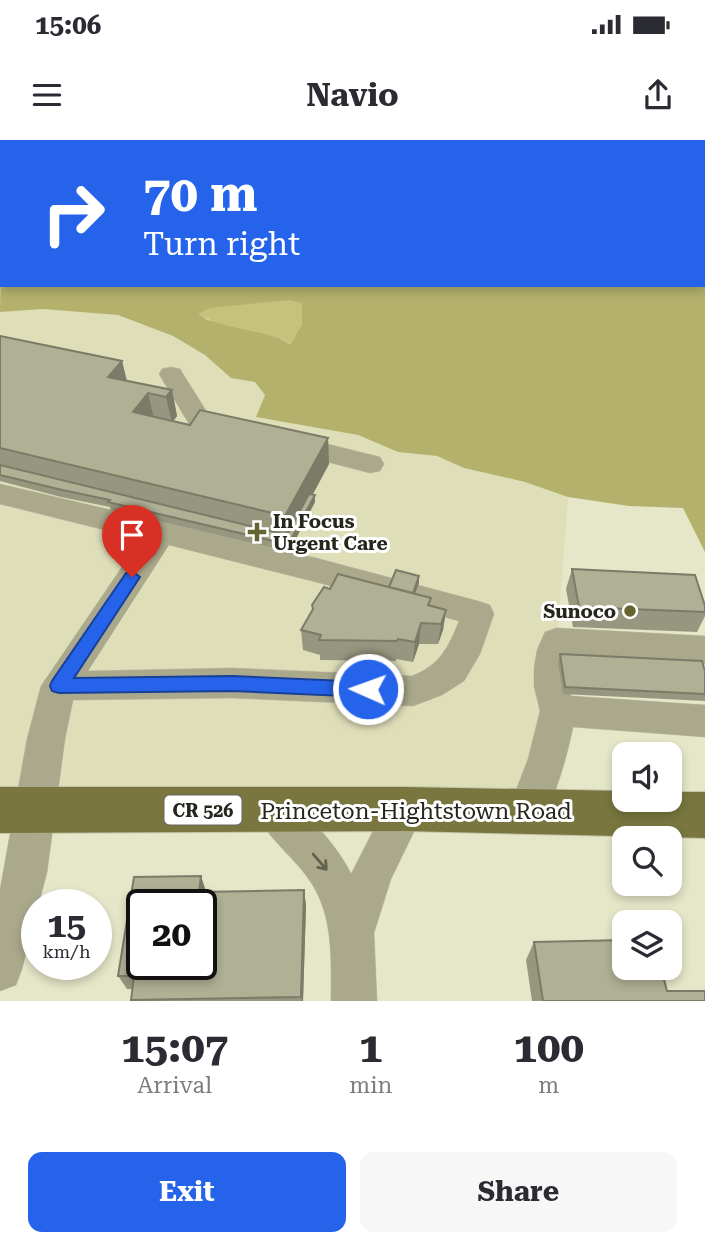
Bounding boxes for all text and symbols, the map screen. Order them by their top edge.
text: 15:06 [35,10,101,40]
icon: menu [28,76,66,114]
text: Navio [306,76,399,114]
icon: share [639,76,677,114]
text: 70 m [143,166,258,223]
icon: right [28,168,119,259]
text: Turn right [143,225,300,263]
pin [102,505,162,577]
place label: In Focus Urgent Care [273,510,388,555]
icon: arrive [113,516,151,554]
marker: In Focus Urgent Care [247,522,267,542]
place label: Sunoco [543,600,616,623]
marker: Sunoco [622,603,638,619]
position arrow [331,652,405,726]
map controls [612,742,682,980]
button: sound [612,742,682,812]
road number: CR 526 [164,796,242,824]
street label: Princeton-Hightstown Road [260,798,572,825]
button: search [612,826,682,896]
one-way arrow [312,853,328,871]
speed limit sign: 20 [126,889,217,980]
text: 15 [47,905,86,946]
button: layers [612,910,682,980]
text: km/h [42,941,91,962]
text: 15:07 [121,1023,228,1072]
text: 1 [359,1023,383,1072]
text: 100 [513,1023,584,1072]
text: Arrival [137,1072,212,1099]
text: min [349,1072,392,1099]
text: m [538,1072,559,1099]
button: Exit [28,1152,346,1232]
button: Share [360,1152,677,1232]

